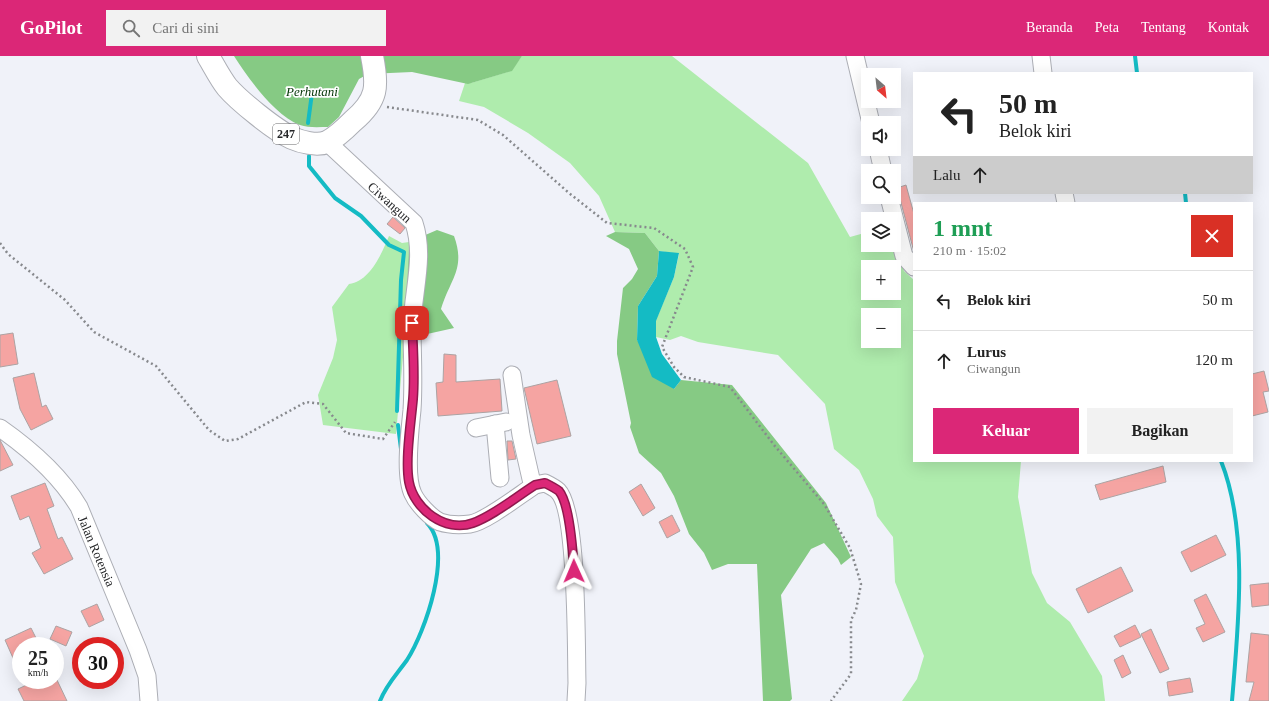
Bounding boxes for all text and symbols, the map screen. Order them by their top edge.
search box [106,10,386,46]
text: GoPilot [20,17,82,38]
icon: search [120,17,142,39]
text: Cari di sini [152,20,219,36]
text: Beranda [1026,20,1073,35]
text: Peta [1095,20,1119,35]
text: Tentang [1141,20,1186,35]
text: Kontak [1208,20,1249,35]
north arrow [861,68,901,108]
map controls [861,68,901,348]
park label: Perhutani [285,84,338,99]
icon: left [933,88,985,140]
text: 50 m [999,88,1057,119]
button: sound [861,116,901,156]
text: Belok kiri [999,121,1072,141]
road number: 247 [273,124,299,144]
button: search [861,164,901,204]
icon: ahead [969,164,991,186]
text: Lalu [933,167,961,183]
street label: Ciwangun [365,179,415,226]
button: layers [861,212,901,252]
text: 1 mnt [933,215,992,241]
button: close [1191,215,1233,257]
text: 210 m · 15:02 [933,243,1006,258]
button: + [861,260,901,300]
icon: left [933,290,955,312]
text: Belok kiri [967,292,1031,308]
text: 50 m [1203,292,1233,308]
pin [395,306,429,340]
button: − [861,308,901,348]
icon: arrive [401,312,423,334]
text: Lurus [967,344,1006,360]
icon: ahead [933,350,955,372]
text: 120 m [1195,352,1233,368]
text: Ciwangun [967,361,1020,376]
button: Keluar [933,408,1079,454]
button: Bagikan [1087,408,1233,454]
street label: Jalan Rotensia [75,514,118,589]
position arrow [553,550,595,592]
speed limit sign: 30 [72,637,124,689]
text: 25 [28,647,48,669]
text: km/h [28,667,48,678]

